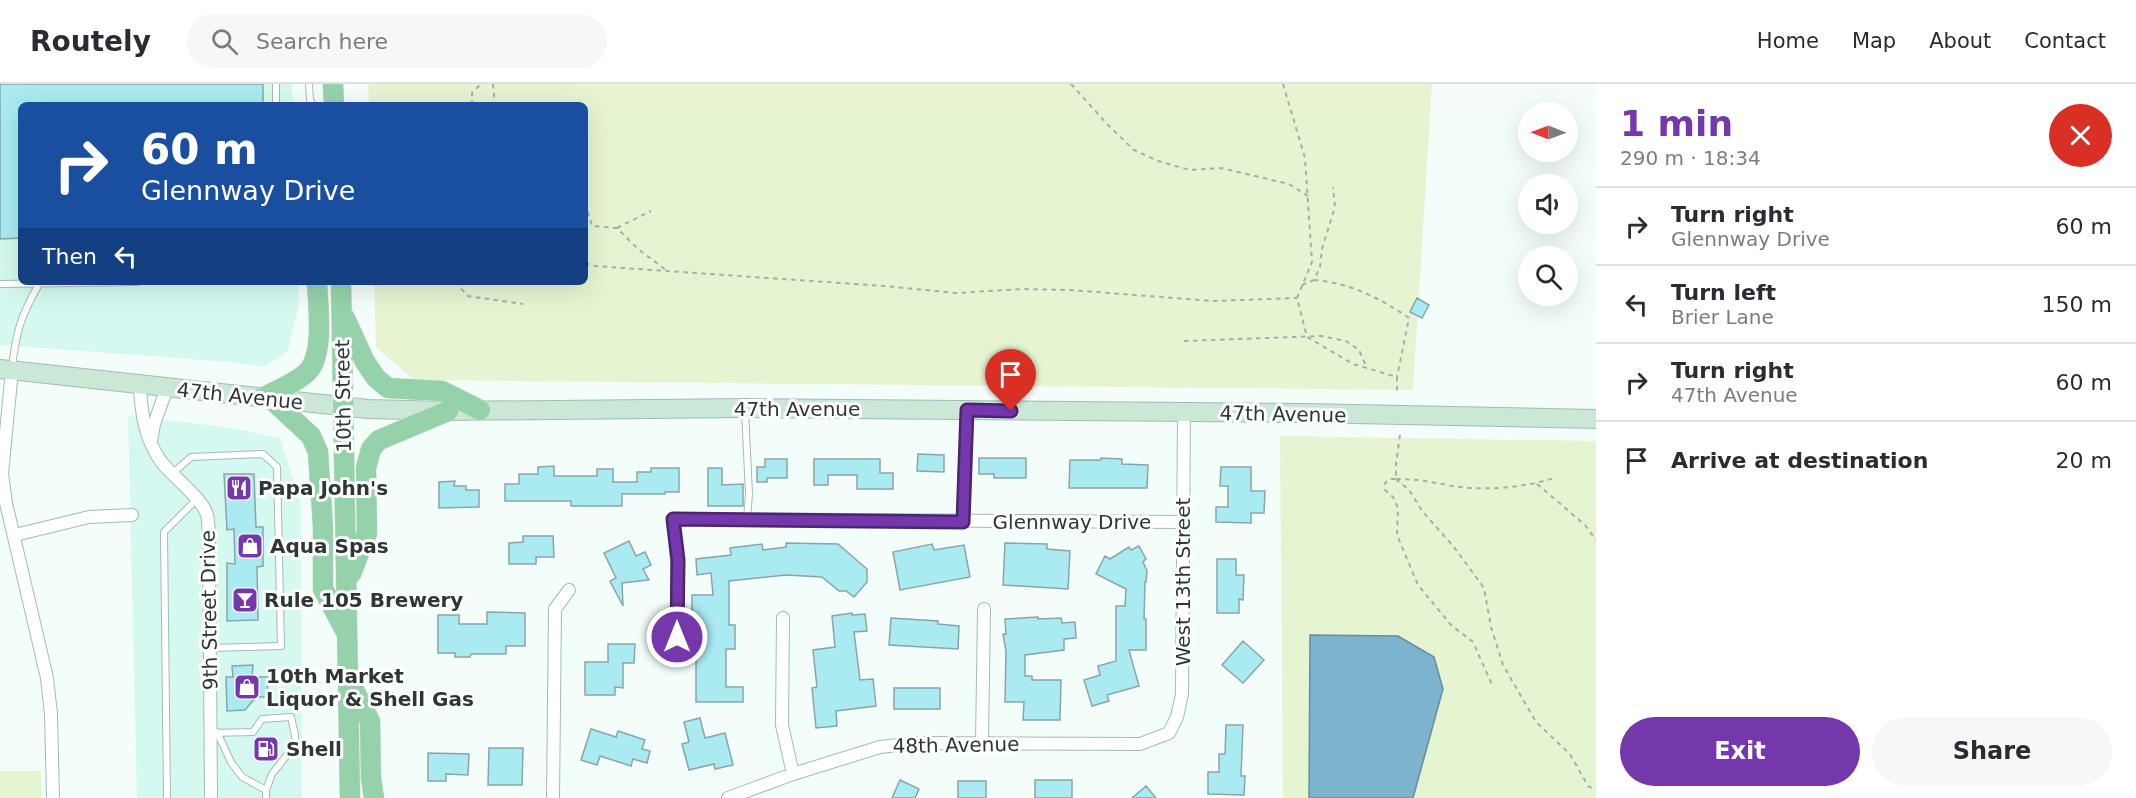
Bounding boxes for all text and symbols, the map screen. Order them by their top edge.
search box [187,14,607,68]
text: Routely [30,25,151,58]
icon: search [208,25,241,58]
text: Search here [256,29,388,54]
text: Home [1757,29,1819,53]
text: Map [1852,29,1896,53]
text: About [1929,29,1991,53]
text: Contact [2024,29,2106,53]
north arrow [1518,102,1578,162]
map controls [1518,102,1578,306]
text: 1 min [1620,103,1733,144]
button: close [2049,104,2112,167]
text: 60 m [141,125,258,174]
icon: right [42,126,120,204]
text: 290 m · 18:34 [1620,146,1761,170]
button: sound [1518,174,1578,234]
text: Glennway Drive [141,175,355,206]
text: Turn right [1671,202,1794,227]
icon: right [1620,210,1653,243]
text: 60 m [2056,214,2112,239]
text: Glennway Drive [1671,227,1830,251]
icon: left [109,240,142,273]
text: Then [42,244,97,269]
button: search [1518,246,1578,306]
text: Turn left [1671,280,1776,305]
icon: left [1620,288,1653,321]
text: 150 m [2042,292,2112,317]
text: Brier Lane [1671,305,1774,329]
street label: 10th Street [330,339,356,453]
pin [985,349,1036,411]
icon: arrive [994,358,1027,391]
text: Turn right [1671,358,1794,383]
icon: right [1620,366,1653,399]
text: 60 m [2056,370,2112,395]
street label: 47th Avenue [176,377,304,415]
text: 47th Avenue [1671,383,1798,407]
street label: 47th Avenue [734,397,860,421]
street label: 47th Avenue [1219,401,1347,427]
icon: arrive [1620,444,1653,477]
text: Arrive at destination [1671,448,1928,473]
text: 20 m [2056,448,2112,473]
restaurant icon: Papa John's [224,473,254,503]
place label: Papa John's [258,476,388,500]
street label: West 13th Street [1171,498,1195,666]
street label: Glennway Drive [993,510,1151,534]
street label: 9th Street Drive [196,530,222,690]
shop icon: Aqua Spas [235,531,265,561]
place label: Aqua Spas [270,534,389,558]
bar icon: Rule 105 Brewery [230,585,260,615]
place label: Rule 105 Brewery [264,588,463,612]
position arrow [645,605,709,669]
place label: 10th Market Liquor & Shell Gas [266,664,474,711]
shop icon: 10th Market Liquor & Shell Gas [232,672,262,702]
button: Exit [1620,717,1860,786]
button: Share [1872,717,2112,786]
street label: 48th Avenue [892,732,1020,758]
fuel station icon: Shell [251,734,281,764]
place label: Shell [286,737,342,761]

